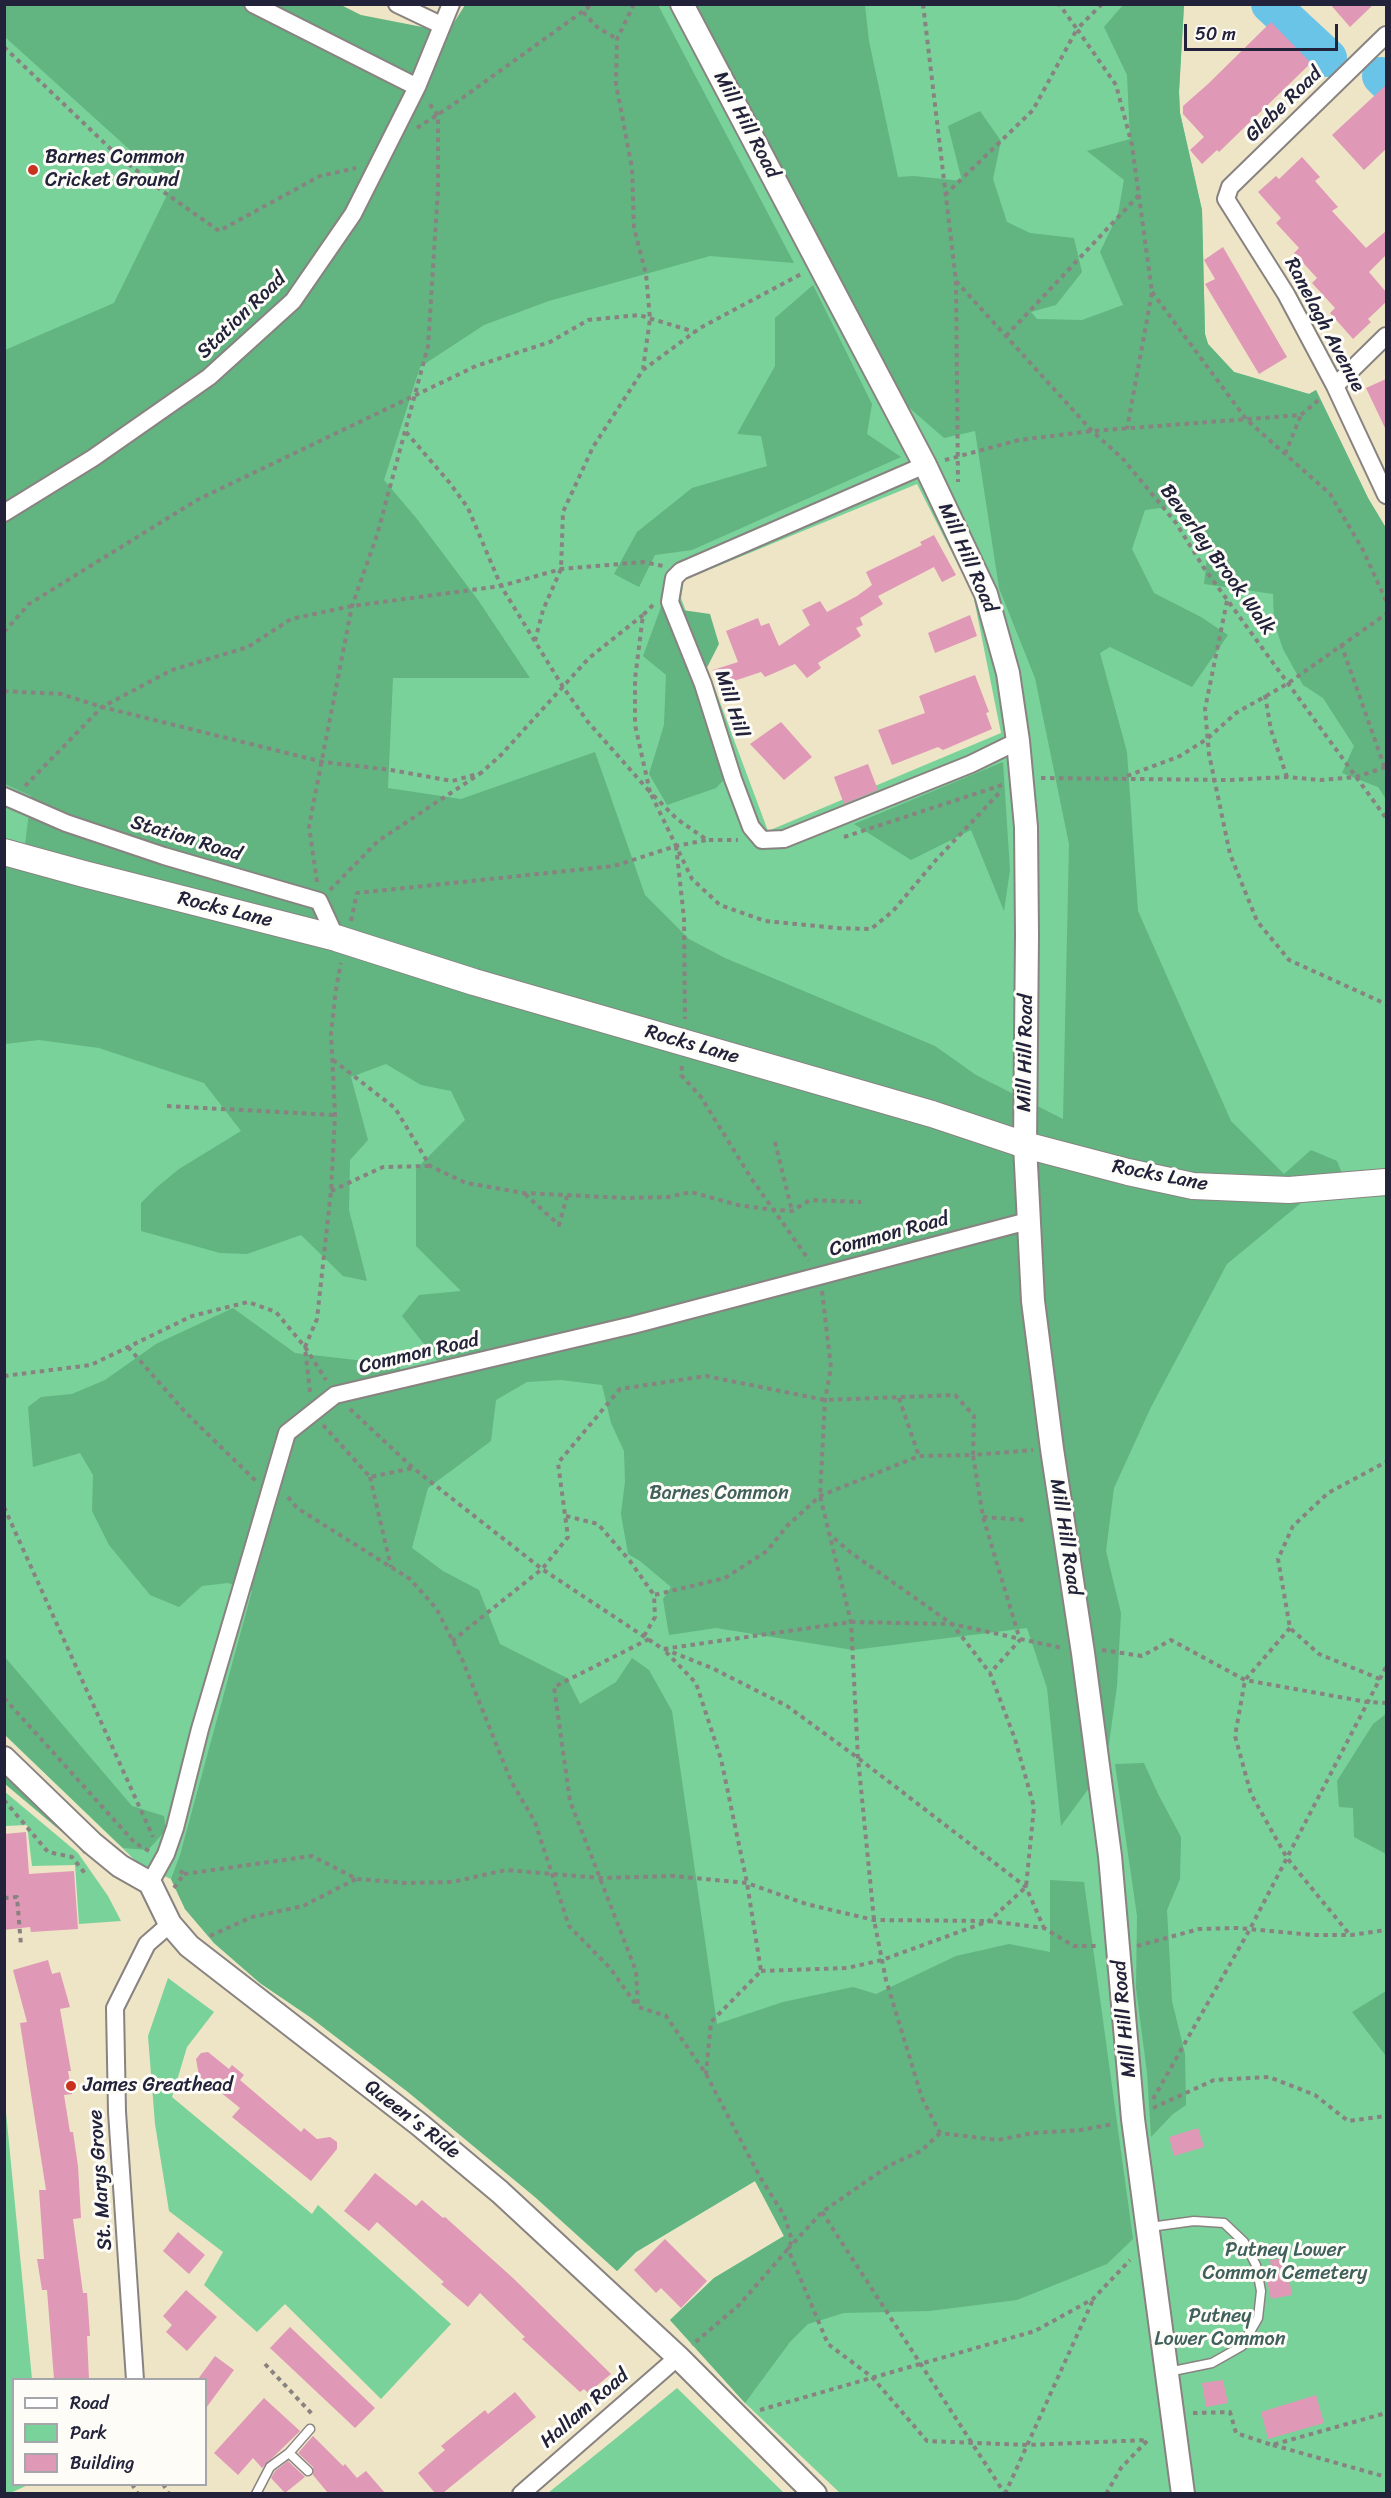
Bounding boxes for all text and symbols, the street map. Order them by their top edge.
scale bar [1187,12,1342,50]
text: 50 m [1195,18,1236,50]
street label: Glebe Road [1241,63,1327,147]
street label: Mill Hill Road [708,67,784,183]
place label: Barnes Common Cricket Ground [45,146,185,193]
marker: Barnes Common Cricket Ground [26,163,40,177]
street label: Ranelagh Avenue [1279,254,1369,396]
street label: Station Road [193,268,291,364]
street label: Beverley Brook Walk [1154,480,1280,640]
street label: Mill Hill Road [932,499,1002,617]
street label: Mill Hill [709,667,753,741]
street label: Station Road [128,811,244,867]
street label: Rocks Lane [175,887,275,933]
street label: Mill Hill Road [1013,994,1039,1112]
street label: Rocks Lane [642,1020,742,1070]
street label: Rocks Lane [1110,1155,1210,1197]
street label: Common Road [827,1208,951,1262]
street label: Common Road [357,1329,481,1379]
street label: Mill Hill Road [1044,1477,1086,1597]
park label: Barnes Common [649,1482,789,1506]
street label: Mill Hill Road [1108,1959,1142,2079]
place label: James Greathead [83,2074,233,2098]
street label: Queen's Ride [359,2075,465,2165]
marker: James Greathead [64,2079,78,2093]
street label: St. Marys Grove [84,2109,118,2251]
park label: Putney Lower Common Cemetery [1203,2239,1367,2286]
park label: Putney Lower Common [1154,2305,1286,2352]
street label: Hallam Road [536,2364,634,2454]
legend [12,2378,207,2486]
text: Road [70,2387,109,2419]
text: Park [70,2417,107,2449]
text: Building [70,2447,134,2479]

